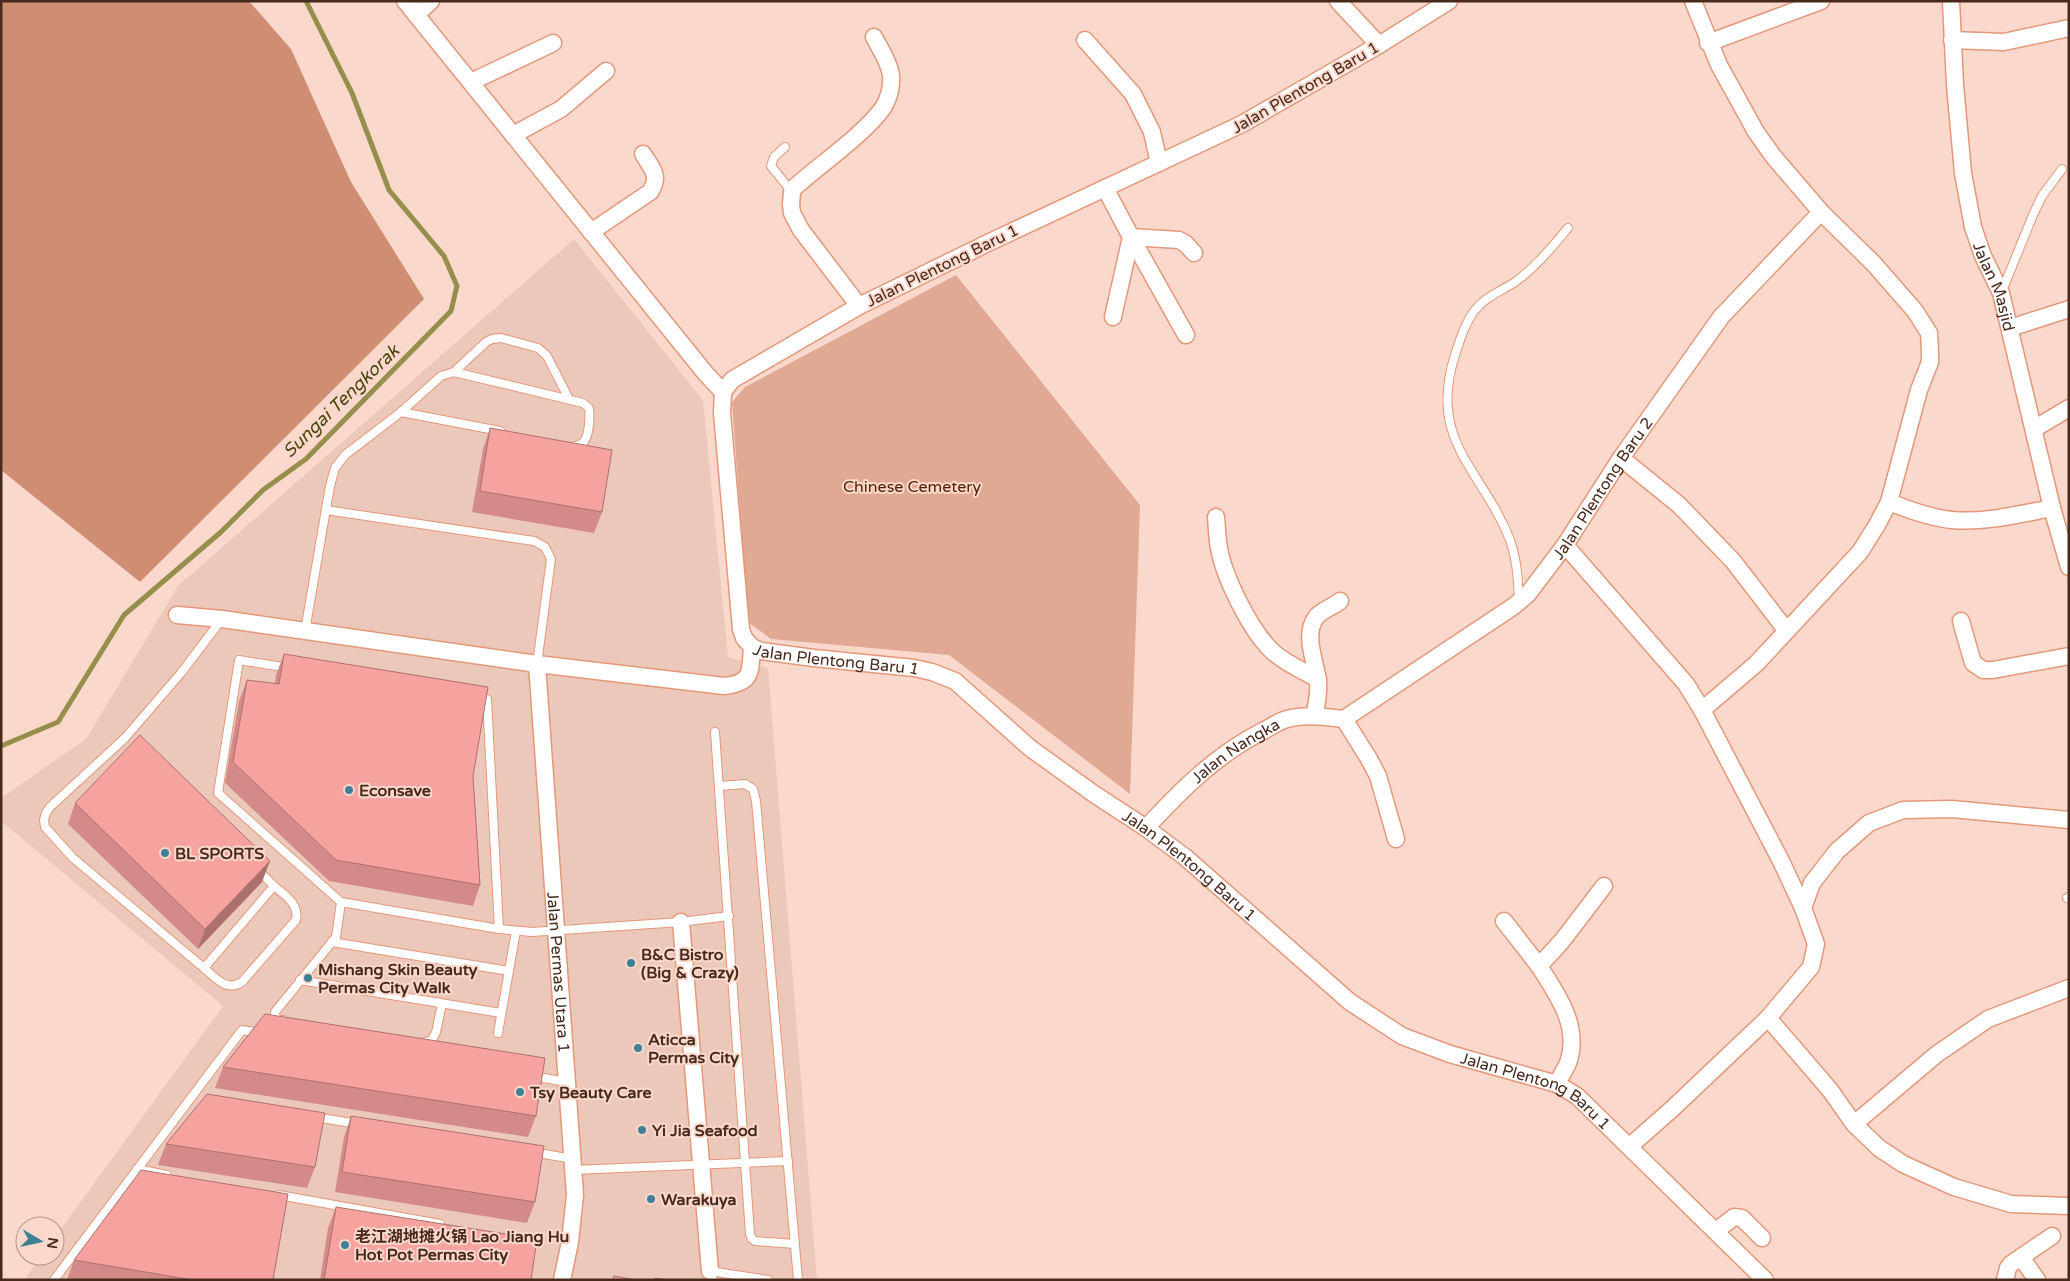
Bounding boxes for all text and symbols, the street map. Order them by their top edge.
street label: Jalan Plentong Baru 1 [1228,38,1383,138]
street label: Jalan Plentong Baru 1 [863,220,1022,311]
street label: Jalan Masjid [1968,240,2019,333]
water label: Sungai Tengkorak [278,339,405,462]
street label: Jalan Plentong Baru 2 [1549,414,1658,564]
park label: Chinese Cemetery [843,477,981,497]
street label: Jalan Plentong Baru 1 [750,640,921,680]
street label: Jalan Nangka [1188,715,1284,788]
place label: Econsave [359,781,431,801]
marker: Econsave [343,784,355,796]
street label: Jalan Plentong Baru 1 [1118,806,1260,926]
place label: BL SPORTS [175,844,264,864]
marker: BL SPORTS [159,847,171,859]
street label: Jalan Permas Utara 1 [542,891,574,1053]
place label: B&C Bistro (Big & Crazy) [641,945,739,983]
marker: B&C Bistro (Big & Crazy) [625,957,637,969]
place label: Mishang Skin Beauty Permas City Walk [318,960,478,998]
marker: Mishang Skin Beauty Permas City Walk [302,972,314,984]
place label: Aticca Permas City [648,1030,739,1068]
marker: Aticca Permas City [632,1042,644,1054]
street label: Jalan Plentong Baru 1 [1458,1048,1614,1134]
place label: Tsy Beauty Care [529,1083,651,1103]
marker: Tsy Beauty Care [514,1086,526,1098]
place label: Yi Jia Seafood [652,1121,758,1141]
marker: Yi Jia Seafood [636,1124,648,1136]
place label: Warakuya [661,1190,737,1210]
marker: Warakuya [645,1193,657,1205]
north arrow [15,1216,65,1266]
place label: 老江湖地摊火锅 Lao Jiang Hu Hot Pot Permas City [355,1227,569,1265]
text: N [43,1236,62,1250]
marker: 老江湖地摊火锅 Lao Jiang Hu Hot Pot Permas City [339,1239,351,1251]

